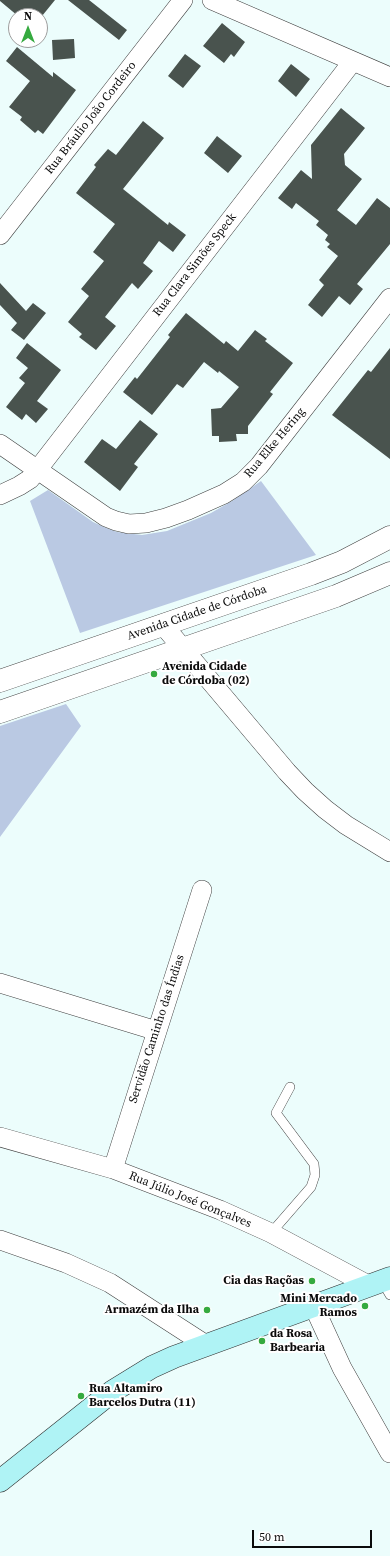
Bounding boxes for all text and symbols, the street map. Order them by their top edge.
north arrow [8,8,48,48]
text: N [24,9,32,24]
street label: Rua Bráulio João Cordeiro [42,59,140,177]
street label: Rua Clara Simões Speck [150,210,240,320]
street label: Rua Elke Hering [241,405,309,481]
street label: Avenida Cidade de Córdoba [125,582,269,644]
place label: Avenida Cidade de Córdoba (02) [162,660,250,688]
marker: Avenida Cidade de Córdoba (02) [149,669,159,679]
street label: Servidão Caminho das Índias [126,953,188,1105]
street label: Rua Júlio José Gonçalves [127,1169,253,1231]
place label: Cia das Raçõas [223,1274,304,1288]
marker: Cia das Raçõas [307,1276,317,1286]
place label: Mini Mercado Ramos [280,1292,357,1320]
marker: Mini Mercado Ramos [360,1301,370,1311]
place label: Armazém da Ilha [105,1303,199,1317]
marker: Armazém da Ilha [202,1305,212,1315]
place label: da Rosa Barbearia [270,1327,325,1355]
marker: da Rosa Barbearia [257,1336,267,1346]
place label: Rua Altamiro Barcelos Dutra (11) [89,1382,196,1410]
marker: Rua Altamiro Barcelos Dutra (11) [76,1391,86,1401]
scale bar [254,1522,374,1548]
text: 50 m [259,1529,285,1545]

